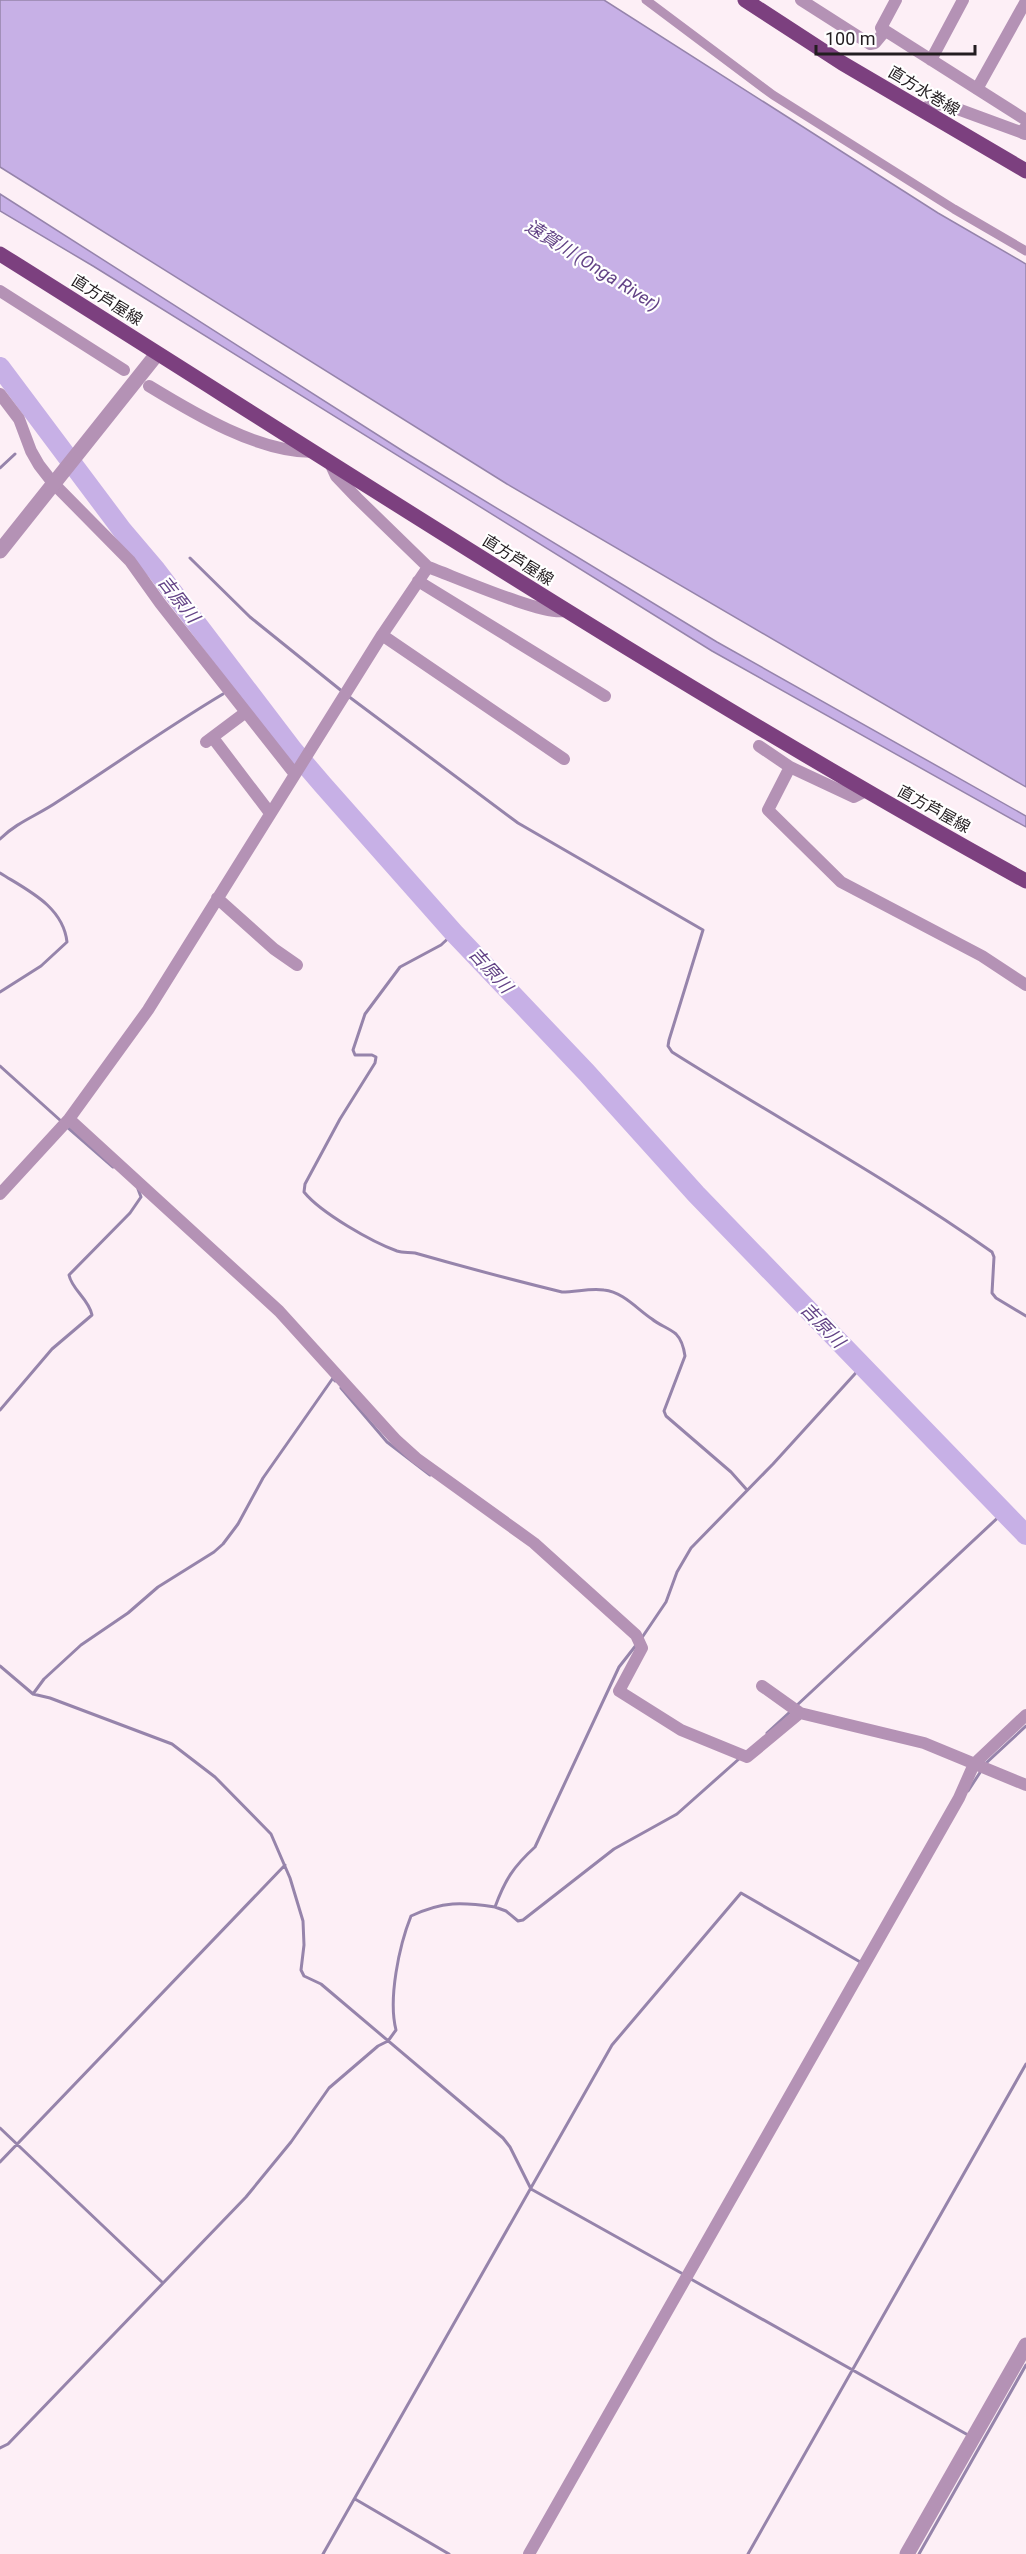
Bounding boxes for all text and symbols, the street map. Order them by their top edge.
scale bar [816,18,975,56]
text: 100 m [825,28,876,49]
street label: 直方水巻線 [885,62,963,120]
water label: 遠賀川 (Onga River) [521,215,664,316]
street label: 直方芦屋線 [68,271,146,329]
street label: 直方芦屋線 [479,531,557,589]
water label: 吉原川 [154,571,205,628]
street label: 直方芦屋線 [894,781,974,837]
water label: 吉原川 [465,943,518,999]
water label: 吉原川 [797,1298,851,1353]

